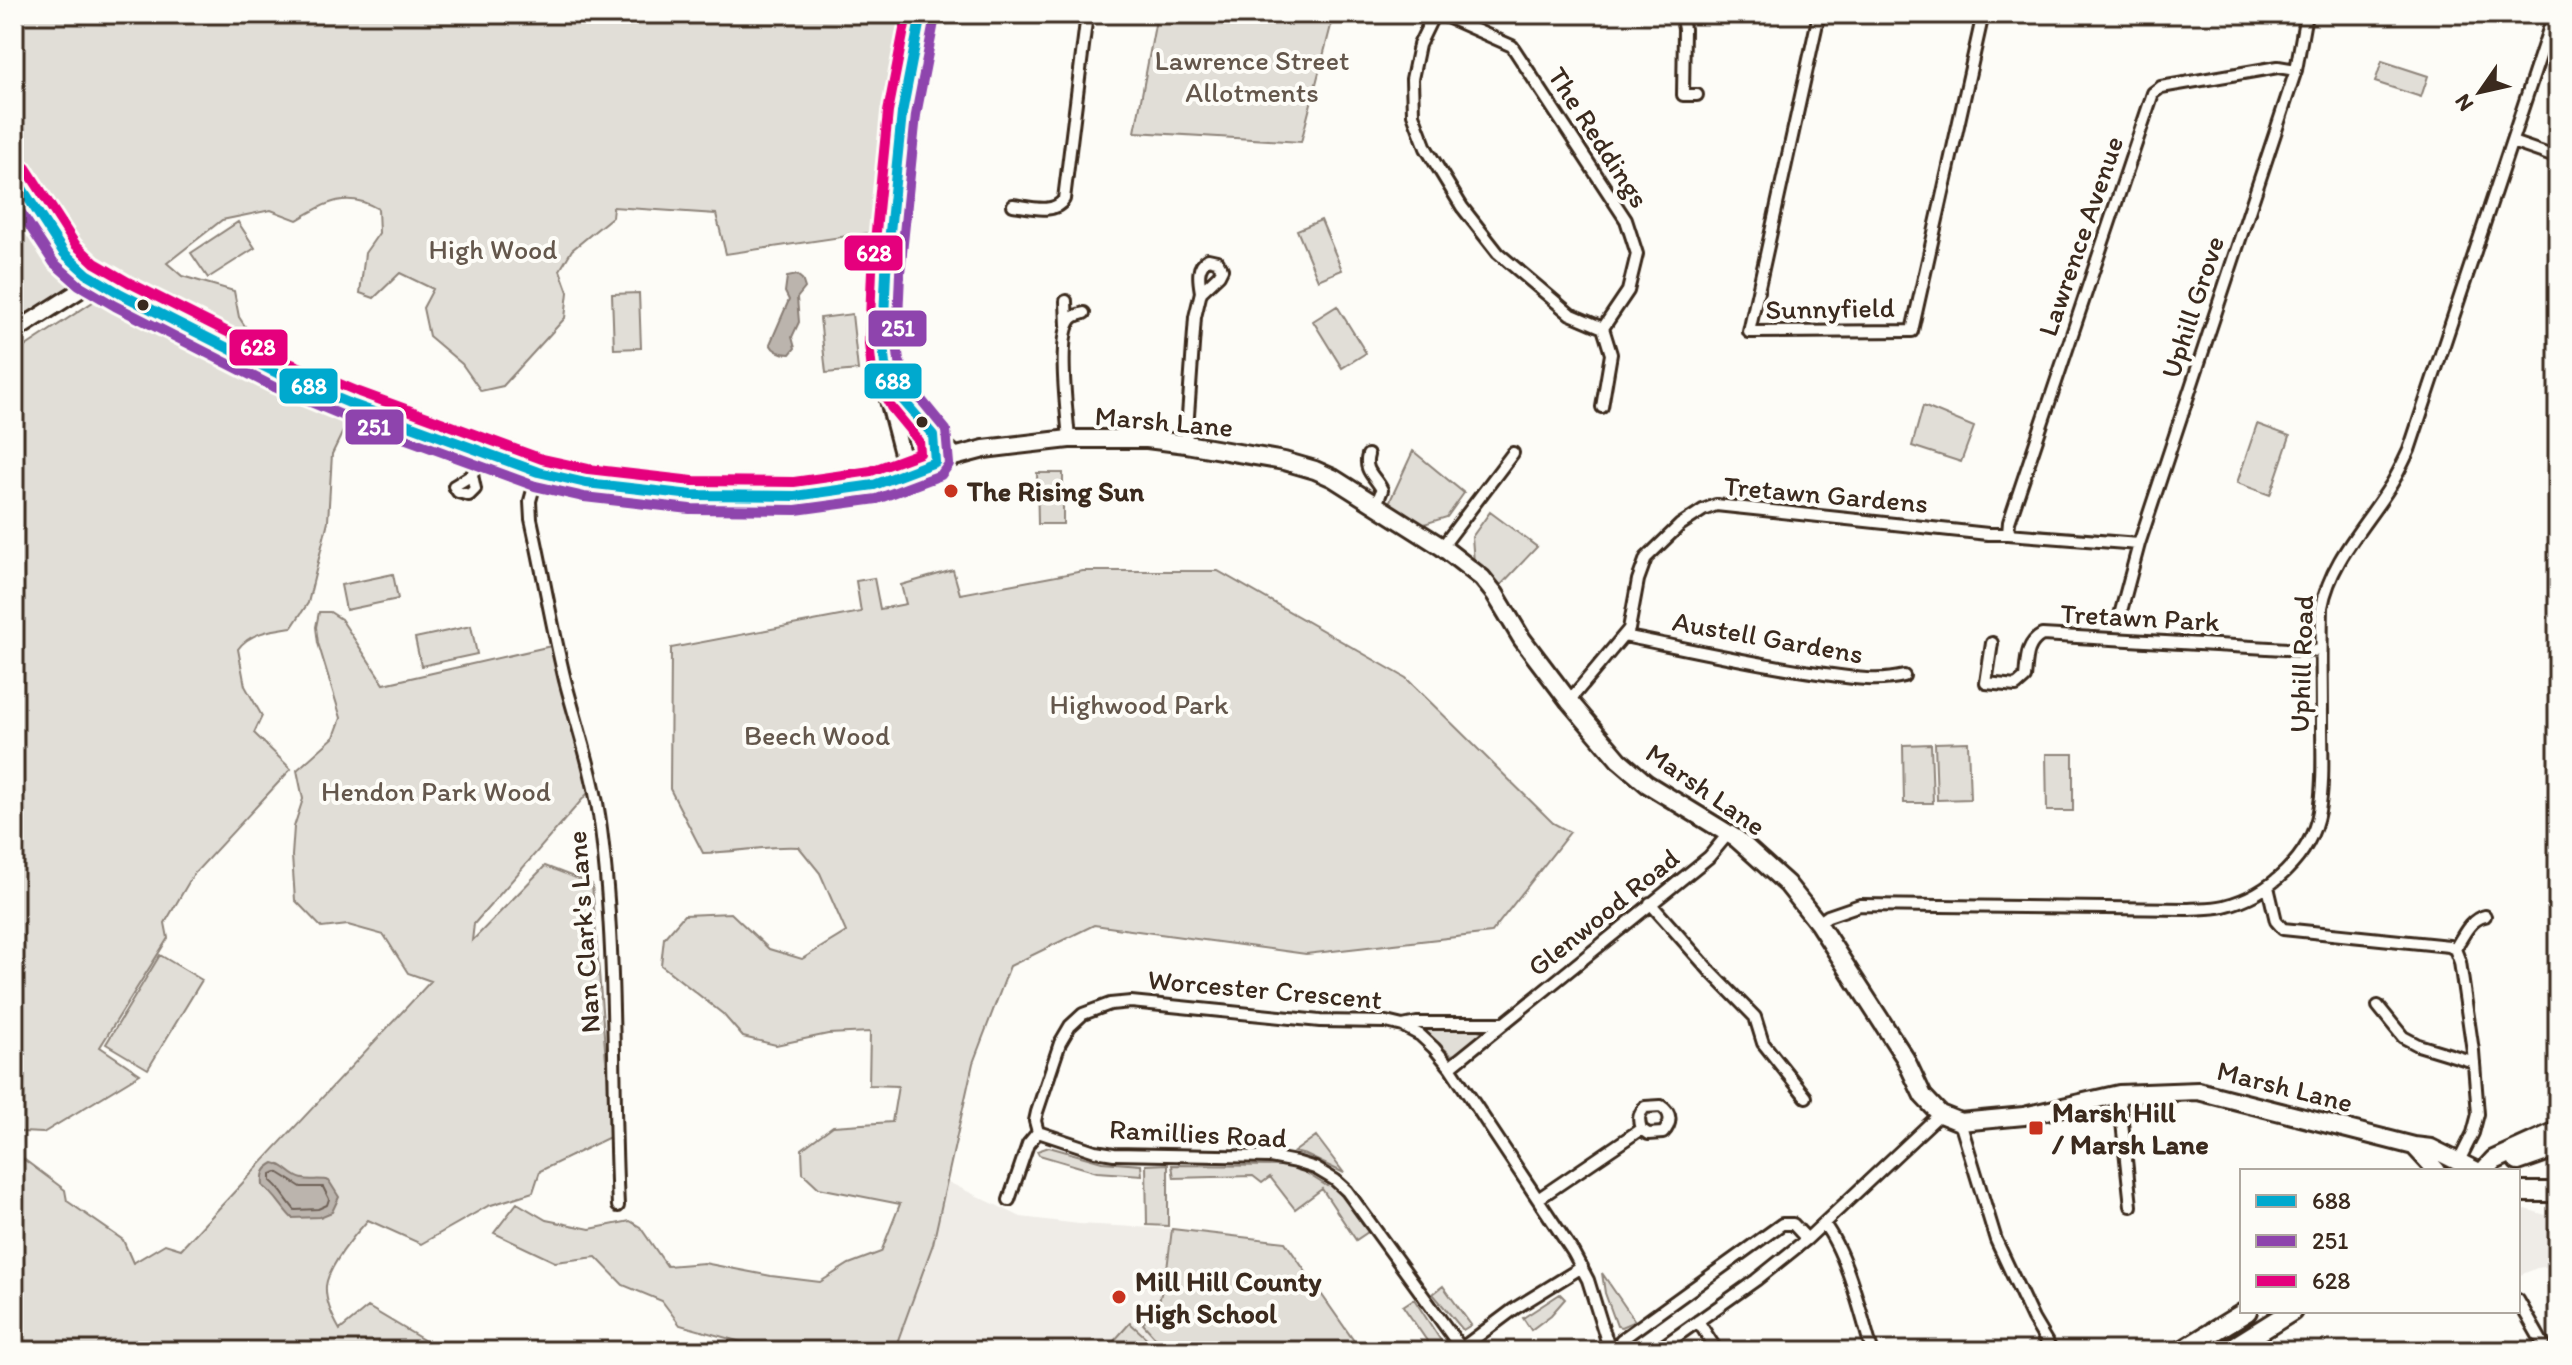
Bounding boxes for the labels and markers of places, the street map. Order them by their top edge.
unlabelled marker [135,297,151,313]
unlabelled marker [914,414,930,430]
place label: The Rising Sun [966,474,1144,508]
marker: The Rising Sun [942,482,960,500]
place label: Marsh Hill / Marsh Lane [2051,1095,2209,1161]
marker: Marsh Hill / Marsh Lane [2027,1119,2045,1137]
place label: Mill Hill County High School [1135,1264,1322,1330]
marker: Mill Hill County High School [1110,1288,1128,1306]

